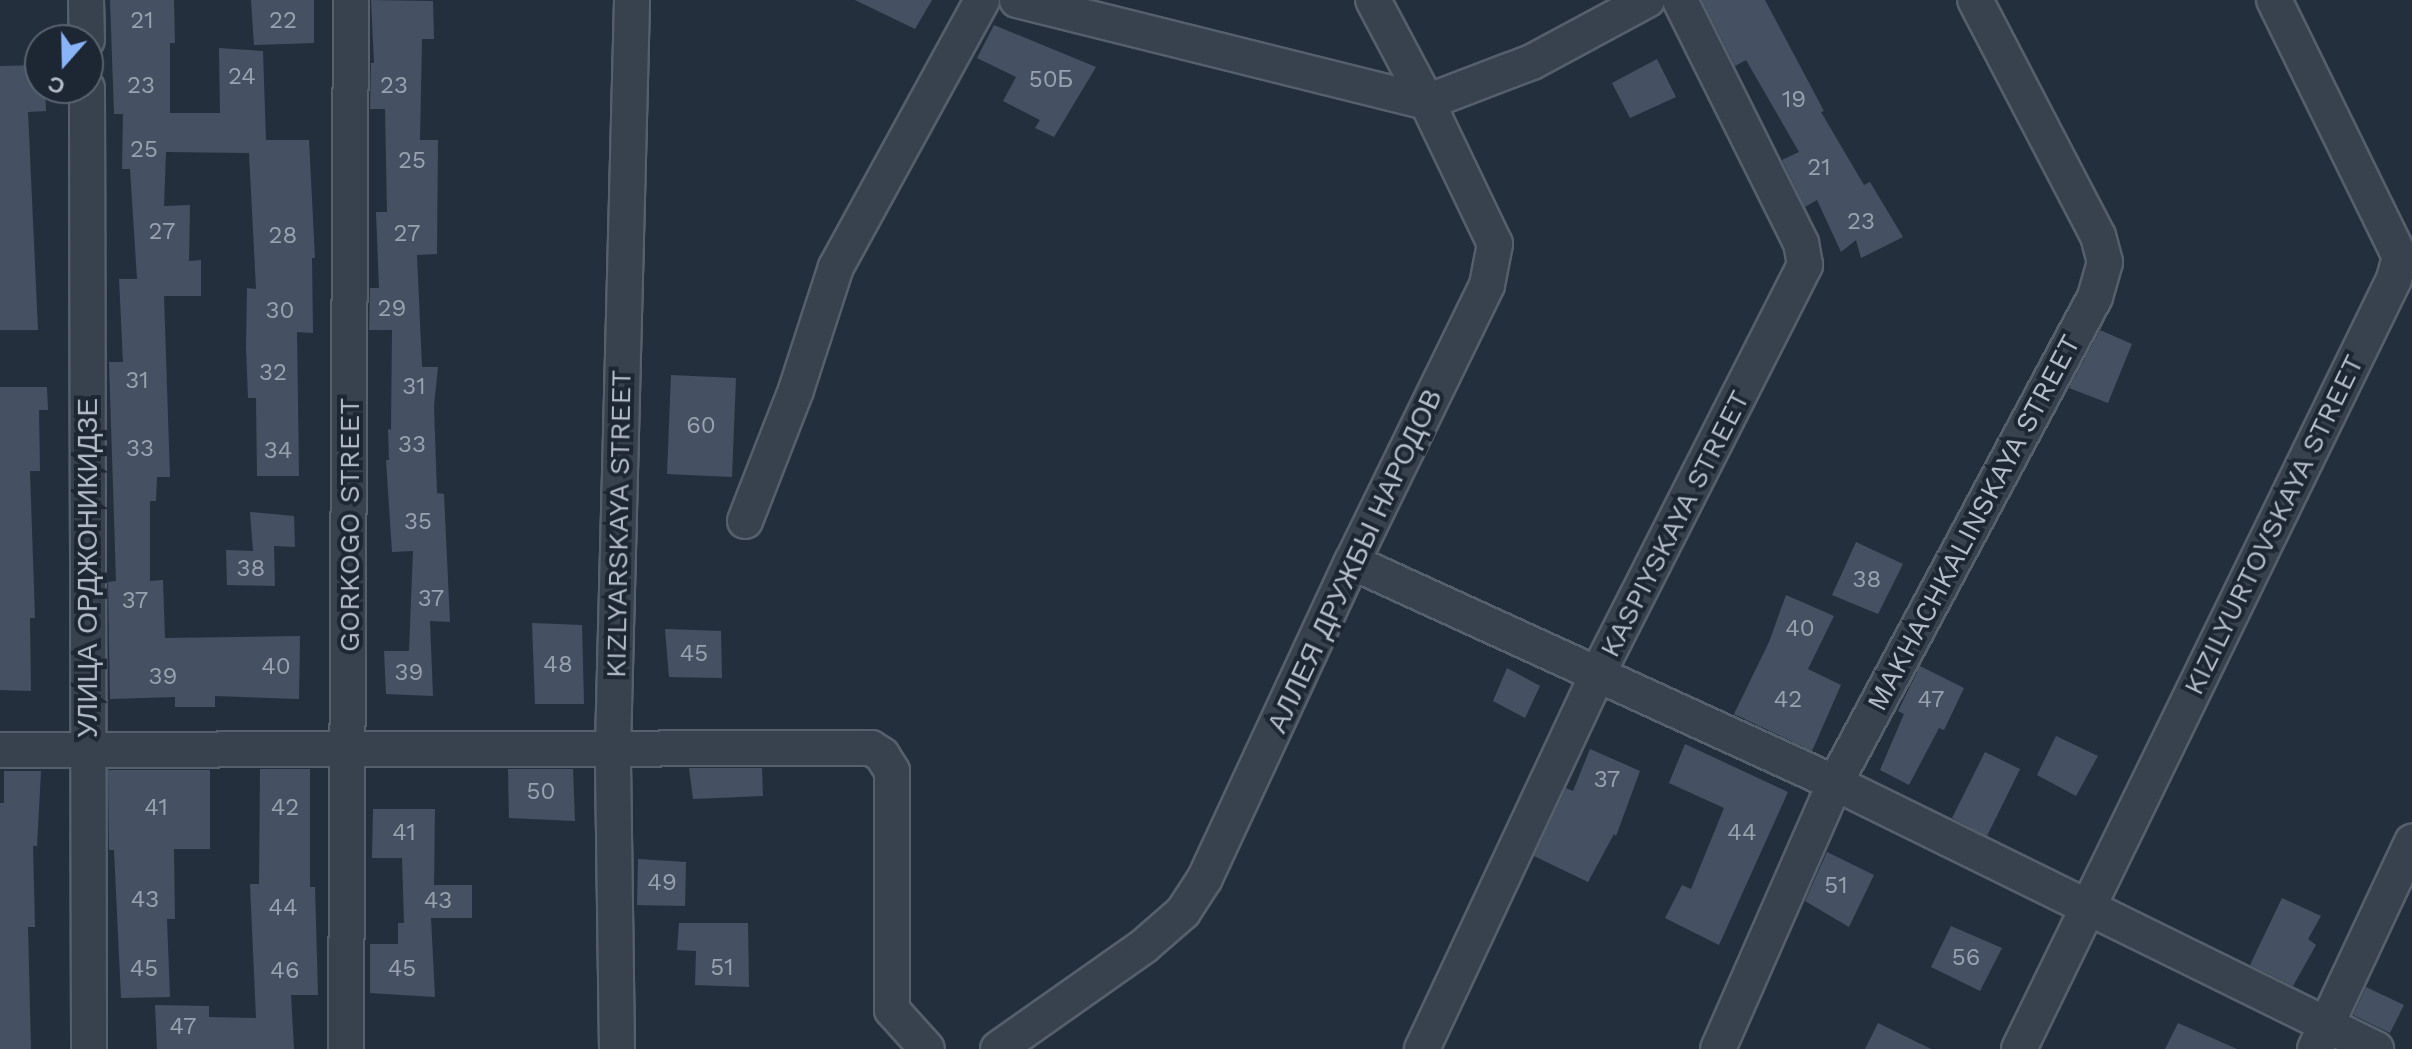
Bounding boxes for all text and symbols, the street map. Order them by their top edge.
house number: 21 [130,7,154,35]
house number: 22 [269,7,297,35]
north arrow [24,24,104,104]
house number: 24 [228,63,256,91]
house number: 50Б [1029,66,1073,94]
text: С [45,71,68,100]
house number: 23 [127,72,155,100]
house number: 23 [380,72,408,100]
house number: 19 [1782,86,1806,114]
house number: 25 [130,136,158,164]
house number: 25 [398,147,426,175]
house number: 21 [1807,154,1831,182]
house number: 23 [1847,208,1875,236]
house number: 27 [149,218,175,246]
house number: 27 [394,220,420,248]
house number: 28 [269,222,297,250]
house number: 29 [378,295,406,323]
house number: 30 [266,297,294,325]
street label: MAKHACHKALINSKAYA STREET [1860,329,2088,717]
street label: KIZILYURTOVSKAYA STREET [2177,349,2371,701]
house number: 32 [259,359,287,387]
house number: 31 [125,367,149,395]
street label: KIZLYARSKAYA STREET [600,369,638,679]
house number: 31 [402,373,426,401]
street label: АЛЛЕЯ ДРУЖБЫ НАРОДОВ [1260,384,1450,738]
street label: KASPIYSKAYA STREET [1593,385,1757,663]
street label: УЛИЦА ОРДЖОНИКИДЗЕ [71,398,105,738]
street label: GORKOGO STREET [333,398,367,652]
house number: 60 [686,412,716,440]
house number: 33 [398,431,426,459]
house number: 33 [126,435,154,463]
house number: 34 [264,437,292,465]
house number: 35 [404,508,432,536]
house number: 38 [237,555,265,583]
house number: 38 [1853,566,1881,594]
house number: 37 [418,585,444,613]
house number: 37 [122,587,148,615]
house number: 40 [1785,615,1815,643]
house number: 45 [680,640,708,668]
house number: 48 [543,651,573,679]
house number: 40 [261,653,291,681]
house number: 39 [395,659,423,687]
house number: 39 [149,663,177,691]
house number: 42 [1774,686,1802,714]
house number: 47 [1918,686,1944,714]
house number: 37 [1594,766,1620,794]
house number: 50 [527,778,555,806]
house number: 41 [144,794,168,822]
house number: 42 [271,794,299,822]
house number: 41 [392,819,416,847]
house number: 44 [1727,819,1757,847]
house number: 49 [647,869,677,897]
house number: 51 [1824,872,1848,900]
house number: 43 [131,886,159,914]
house number: 43 [424,887,452,915]
house number: 44 [268,894,298,922]
house number: 56 [1952,944,1980,972]
house number: 51 [710,954,734,982]
house number: 45 [130,955,158,983]
house number: 45 [388,955,416,983]
house number: 46 [270,957,300,985]
house number: 47 [170,1013,196,1041]

